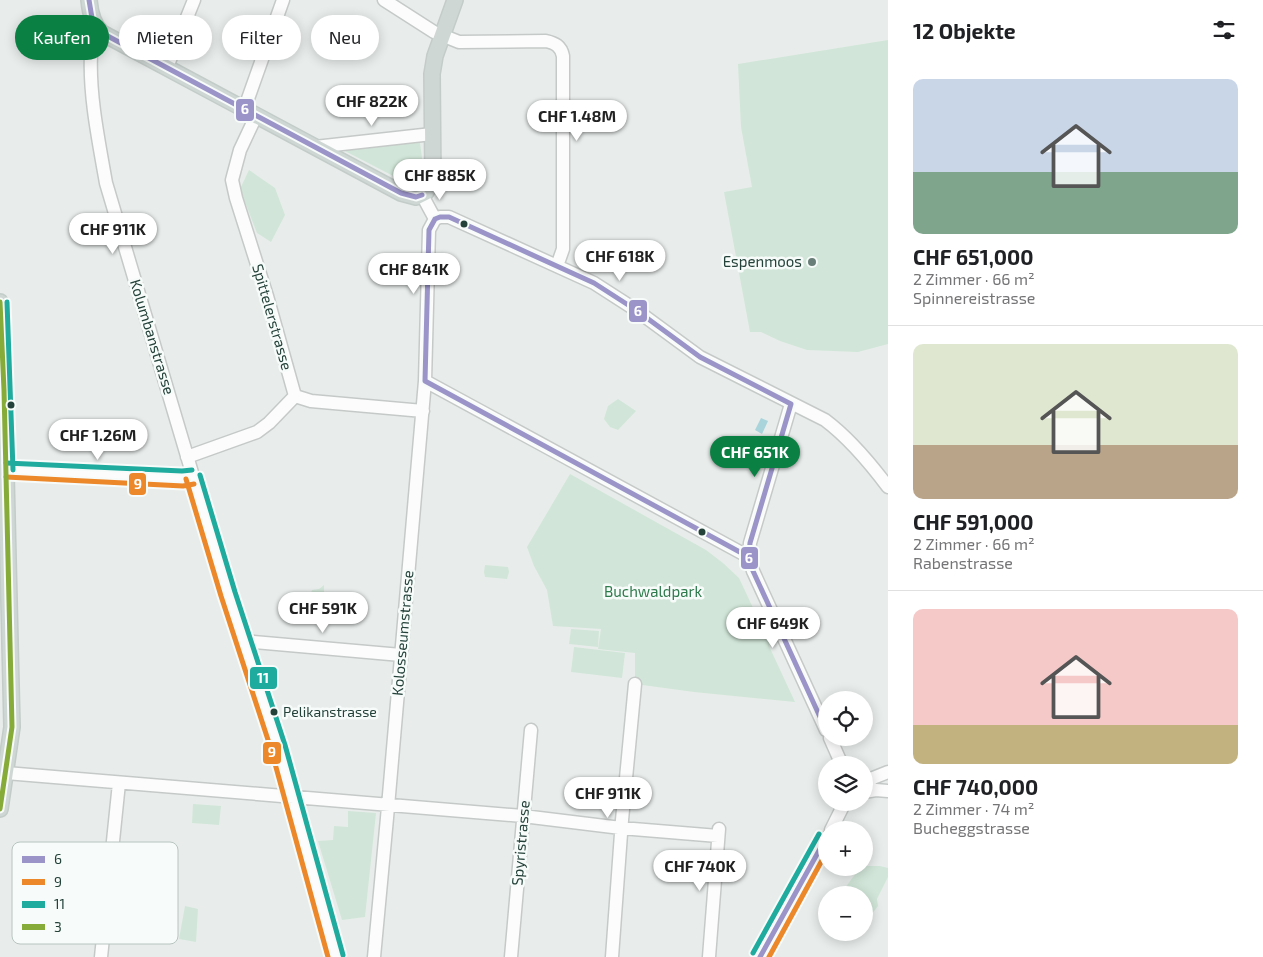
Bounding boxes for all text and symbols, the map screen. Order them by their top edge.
chip: Kaufen [15,15,109,60]
chip: Mieten [119,15,212,60]
chip: Filter [222,15,301,60]
chip: Neu [311,15,379,60]
icon: filters [1210,16,1238,44]
text: 12 Objekte [913,18,1016,43]
pin: CHF 822K [320,84,424,127]
text: CHF 822K [336,91,408,110]
line badge: 6 [235,98,255,122]
text: 6 [241,100,249,117]
pin: CHF 1.48M [520,100,634,142]
text: CHF 1.48M [538,106,616,125]
icon: home [1031,111,1121,201]
pin: CHF 885K [388,158,492,201]
text: CHF 885K [404,165,476,184]
pin: CHF 911K [61,212,165,255]
text: CHF 911K [80,219,146,238]
unlabelled marker [459,219,469,229]
pin: CHF 618K [568,240,672,282]
text: CHF 651,000 [913,244,1034,269]
text: CHF 618K [585,246,655,265]
pin: CHF 841K [362,252,466,295]
place label: Espenmoos [723,252,802,270]
marker: Espenmoos [806,256,818,268]
text: CHF 841K [379,259,449,278]
street label: Spittelerstrasse [249,262,297,372]
text: 2 Zimmer · 66 m² [913,269,1035,288]
street label: Kolumbanstrasse [127,277,179,397]
text: Spinnereistrasse [913,288,1035,307]
line badge: 6 [628,299,648,323]
text: 6 [634,302,642,319]
icon: home [1031,377,1121,467]
unlabelled marker [6,400,16,410]
pin: CHF 1.26M [41,418,155,461]
text: CHF 1.26M [60,425,136,444]
pin: CHF 651K [703,436,807,478]
text: CHF 651K [721,442,789,461]
line badge: 9 [128,472,147,496]
text: 9 [134,475,142,492]
text: CHF 591,000 [913,509,1034,534]
unlabelled marker [697,527,707,537]
text: 2 Zimmer · 66 m² [913,534,1035,553]
line badge: 6 [740,546,759,570]
text: 6 [745,549,753,566]
text: Rabenstrasse [913,553,1013,572]
street label: Kolosseumstrasse [388,569,416,696]
park label: Buchwaldpark [604,582,702,600]
pin: CHF 591K [271,592,375,634]
text: CHF 591K [289,598,357,617]
pin: CHF 649K [721,606,825,649]
text: CHF 649K [737,613,809,632]
icon: home [1031,642,1121,732]
line badge: 11 [249,666,278,690]
text: 11 [257,669,269,686]
map controls [818,691,873,941]
button: locate [818,691,873,746]
place label: Pelikanstrasse [283,703,377,720]
marker: Pelikanstrasse [269,707,279,717]
line badge: 9 [262,741,282,765]
text: 9 [268,743,276,760]
button: layers [818,756,873,811]
text: CHF 740,000 [913,774,1038,799]
pin: CHF 911K [556,776,660,819]
text: CHF 911K [575,783,641,802]
street label: Spyristrasse [507,799,533,886]
text: 2 Zimmer · 74 m² [913,799,1034,818]
text: Bucheggstrasse [913,818,1030,837]
button: + [818,821,873,876]
legend [12,842,178,944]
text: 6 [54,850,62,867]
pin: CHF 740K [648,850,752,892]
text: CHF 740K [664,856,736,875]
text: 9 [54,873,62,890]
button: − [818,886,873,941]
text: 11 [54,895,65,912]
text: 3 [54,918,62,935]

